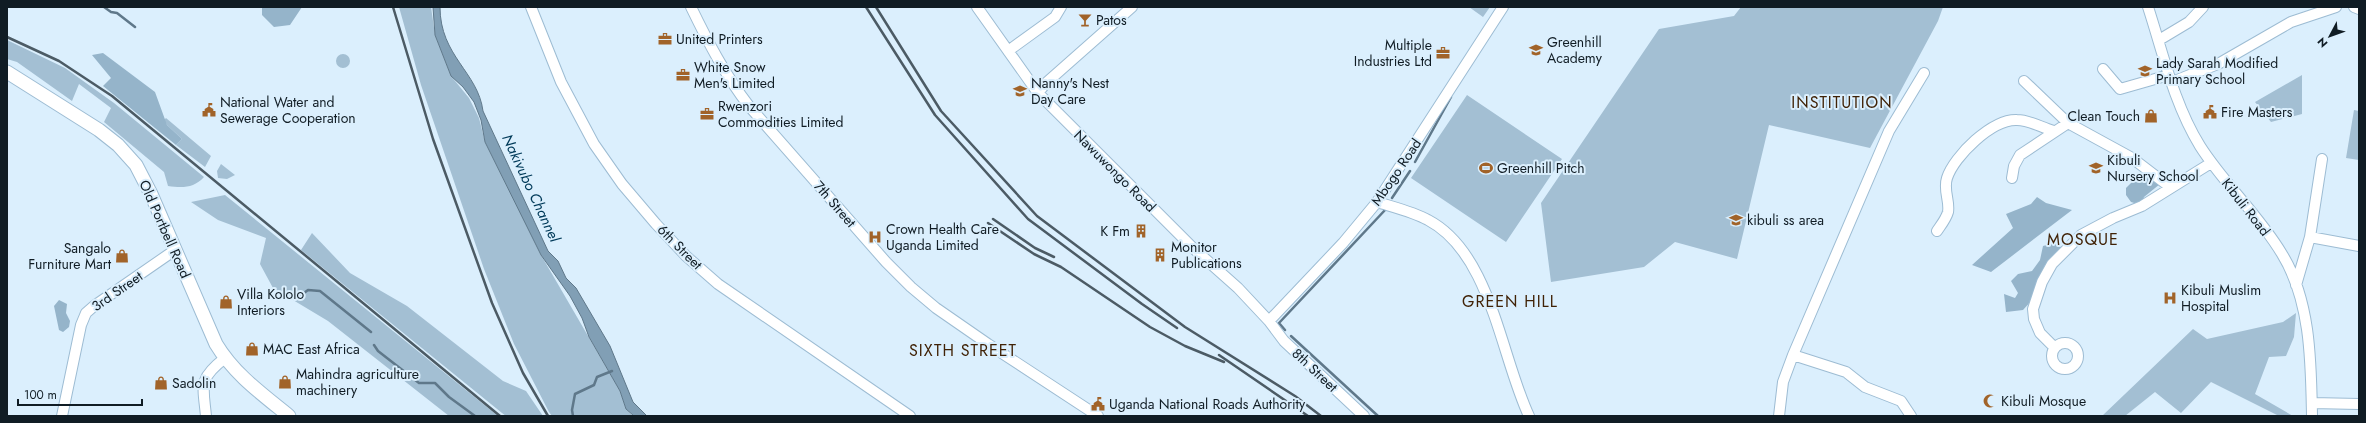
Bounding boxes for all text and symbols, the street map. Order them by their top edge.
place label: Patos [1096,10,1127,30]
bar icon: Patos [1077,12,1093,28]
north arrow [2310,16,2350,56]
place label: United Printers [676,29,763,49]
office icon: United Printers [657,31,673,47]
place label: Greenhill Academy [1547,32,1603,68]
text: N [2314,34,2331,51]
place label: Multiple Industries Ltd [1354,35,1432,71]
school or university icon: Greenhill Academy [1528,42,1544,58]
office icon: Multiple Industries Ltd [1435,45,1451,61]
place label: Lady Sarah Modified Primary School [2156,53,2278,89]
place label: White Snow Men's Limited [694,57,775,93]
school or university icon: Lady Sarah Modified Primary School [2137,63,2153,79]
office icon: White Snow Men's Limited [675,67,691,83]
place label: Nanny's Nest Day Care [1031,73,1110,109]
school or university icon: Nanny's Nest Day Care [1012,83,1028,99]
district label: INSTITUTION [1791,91,1893,114]
place label: National Water and Sewerage Cooperation [220,92,356,128]
place label: Rwenzori Commodities Limited [718,96,843,132]
public building icon: National Water and Sewerage Cooperation [201,102,217,118]
place label: Fire Masters [2221,102,2293,122]
public building icon: Fire Masters [2202,104,2218,120]
office icon: Rwenzori Commodities Limited [699,106,715,122]
place label: Clean Touch [2068,106,2140,126]
shop icon: Clean Touch [2143,108,2159,124]
street label: Nawuwongo Road [1069,125,1161,217]
water label: Nakivubo Channel [496,131,566,246]
street label: Mbogo Road [1366,134,1426,210]
place label: Kibuli Nursery School [2107,150,2199,186]
place label: Greenhill Pitch [1497,158,1585,178]
sports icon: Greenhill Pitch [1478,160,1494,176]
school or university icon: Kibuli Nursery School [2088,160,2104,176]
street label: Kibuli Road [2217,174,2275,240]
street label: 7th Street [809,176,861,232]
street label: Old Portbell Road [134,177,196,281]
place label: kibuli ss area [1747,210,1824,230]
school or university icon: kibuli ss area [1728,212,1744,228]
place label: Crown Health Care Uganda Limited [886,219,999,255]
street label: 6th Street [653,220,707,274]
place label: K Fm [1100,221,1130,241]
building icon: K Fm [1133,223,1149,239]
district label: MOSQUE [2047,228,2119,251]
hospital icon: Crown Health Care Uganda Limited [867,229,883,245]
place label: Monitor Publications [1171,237,1242,273]
place label: Sangalo Furniture Mart [28,238,112,274]
building icon: Monitor Publications [1152,247,1168,263]
shop icon: Sangalo Furniture Mart [114,248,130,264]
street label: 3rd Street [87,266,147,316]
place label: Kibuli Muslim Hospital [2181,280,2261,316]
place label: Villa Kololo Interiors [237,284,304,320]
district label: GREEN HILL [1462,290,1558,313]
hospital icon: Kibuli Muslim Hospital [2162,290,2178,306]
shop icon: Villa Kololo Interiors [218,294,234,310]
place label: MAC East Africa [263,339,360,359]
district label: SIXTH STREET [909,339,1017,362]
shop icon: MAC East Africa [244,341,260,357]
street label: 8th Street [1288,344,1343,397]
place label: Mahindra agriculture machinery [296,364,419,400]
place label: Sadolin [172,373,216,393]
shop icon: Mahindra agriculture machinery [277,374,293,390]
shop icon: Sadolin [153,375,169,391]
scale bar [18,381,142,407]
text: 100 m [24,386,57,404]
place label: Kibuli Mosque [2001,391,2086,411]
mosque icon: Kibuli Mosque [1982,393,1998,409]
place label: Uganda National Roads Authority [1109,394,1306,414]
public building icon: Uganda National Roads Authority [1090,396,1106,412]

